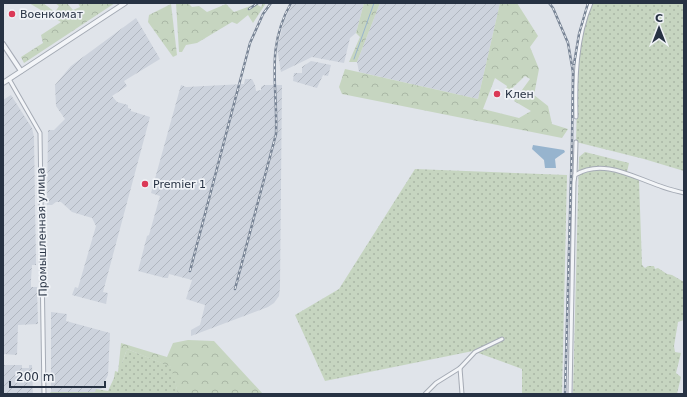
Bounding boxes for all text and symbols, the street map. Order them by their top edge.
place label: Военкомат [20,8,84,21]
north arrow [639,8,679,48]
marker: Военкомат [7,9,17,19]
text: С [655,12,663,25]
place label: Клен [505,88,534,101]
marker: Клен [492,89,502,99]
street label: Промышленная улица [34,167,50,297]
place label: Premier 1 [153,178,206,191]
marker: Premier 1 [140,179,150,189]
scale bar [10,363,105,389]
text: 200 m [16,370,54,384]

